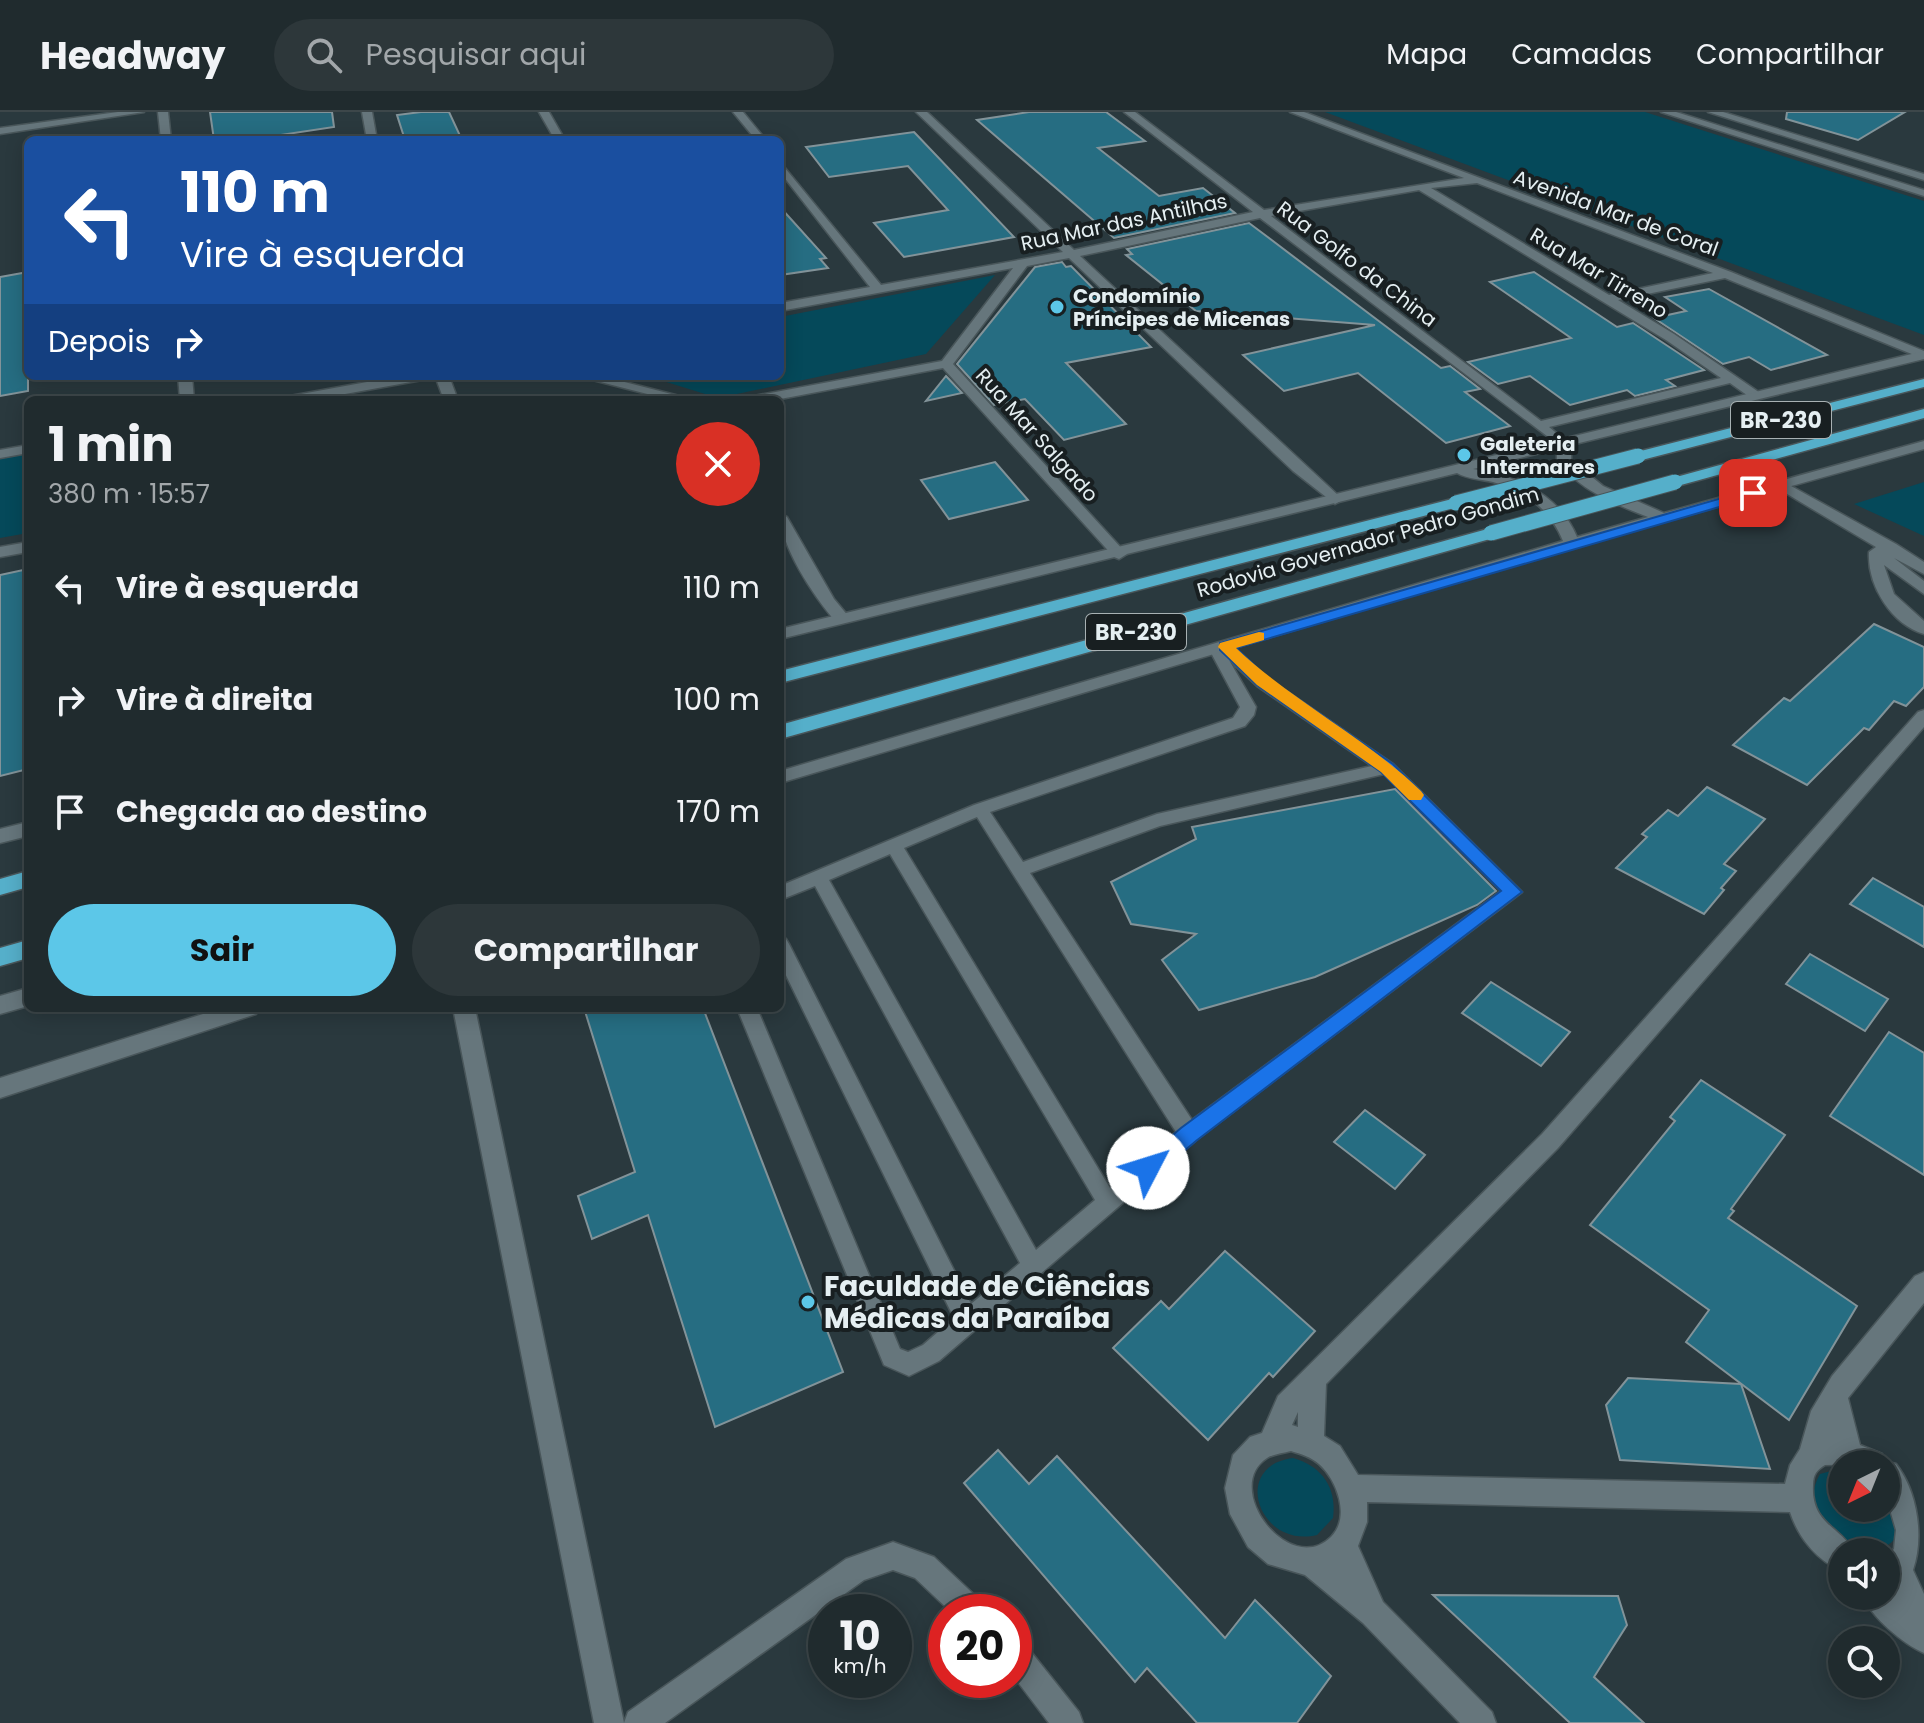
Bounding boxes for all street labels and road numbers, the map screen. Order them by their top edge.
street label: Avenida Mar de Coral [1510,163,1722,263]
street label: Rua Mar das Antilhas [1018,186,1230,258]
street label: Rua Golfo da China [1271,195,1443,333]
street label: Rua Mar Tirreno [1525,221,1673,325]
street label: Rua Mar Salgado [969,362,1105,508]
road number: BR-230 [1731,402,1831,438]
street label: Rodovia Governador Pedro Gondim [1194,480,1542,604]
road number: BR-230 [1086,614,1186,650]

